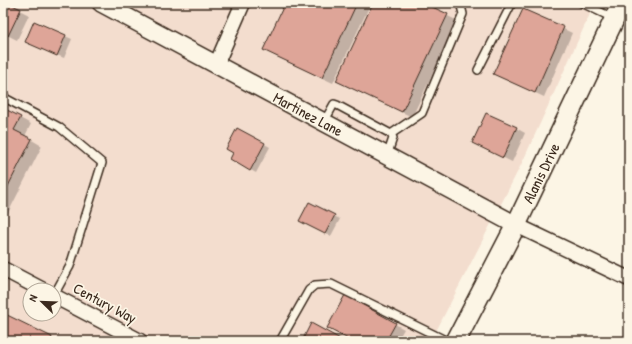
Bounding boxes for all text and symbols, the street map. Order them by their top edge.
street label: Martinez Lane [270,87,346,141]
street label: Alanis Drive [517,139,565,207]
street label: Century Way [70,277,140,329]
north arrow [22,282,62,322]
text: N [25,293,40,304]

